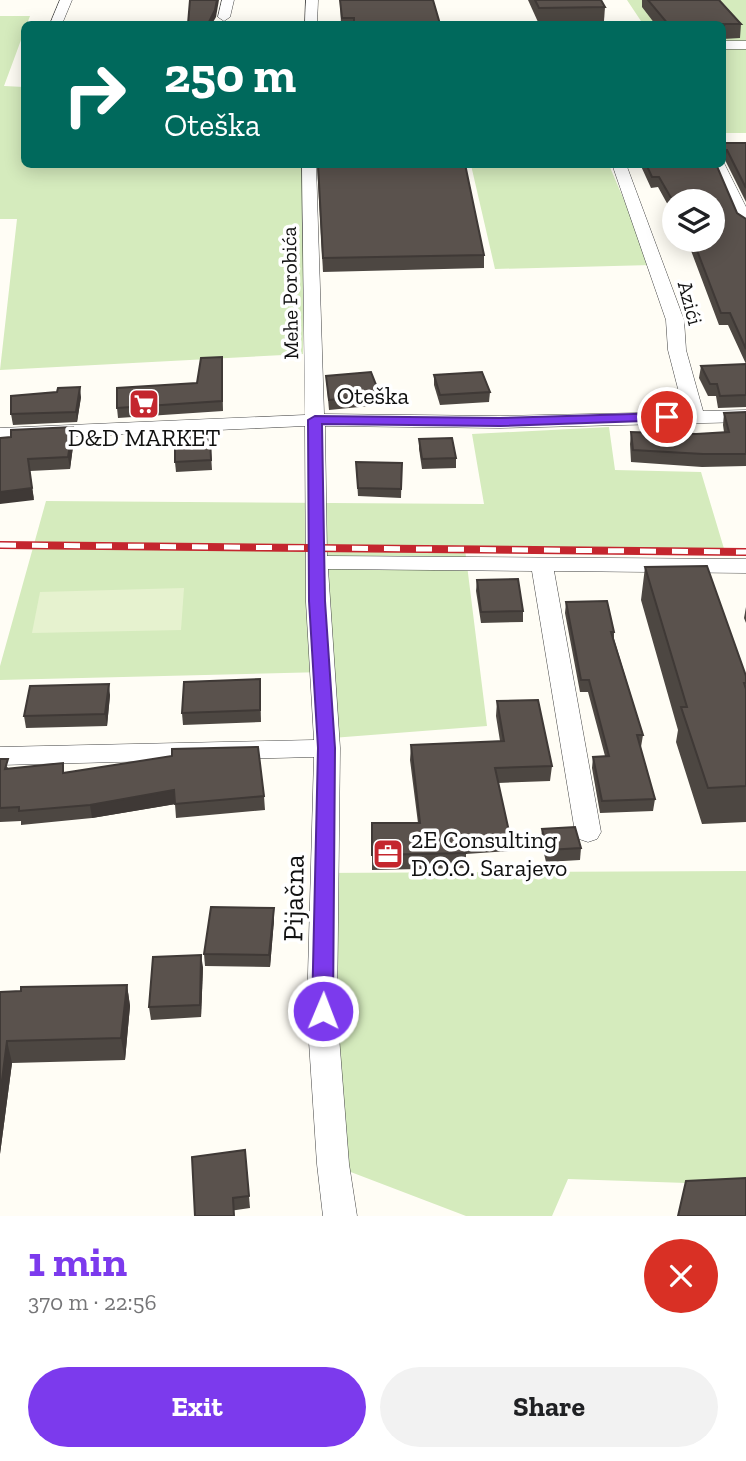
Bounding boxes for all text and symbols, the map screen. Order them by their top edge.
text: 250 m [164,46,296,105]
icon: right [49,49,140,140]
text: Oteška [164,106,260,144]
map controls [662,189,725,252]
button: layers [662,189,725,252]
street label: Mehe Porobića [276,226,303,360]
street label: Azići [673,278,708,328]
street label: Oteška [337,381,410,410]
supermarket icon: D&D MARKET [127,387,161,421]
pin [637,387,697,447]
icon: arrive [648,398,686,436]
place label: D&D MARKET [68,423,220,452]
place label: 2E Consulting D.O.O. Sarajevo [411,825,567,882]
office icon: 2E Consulting D.O.O. Sarajevo [371,837,405,871]
street label: Pijačna [276,854,311,942]
position arrow [286,974,360,1048]
text: 1 min [28,1236,127,1287]
button: close [644,1239,718,1313]
text: 370 m · 22:56 [28,1288,157,1316]
button: Exit [28,1367,366,1447]
button: Share [380,1367,718,1447]

